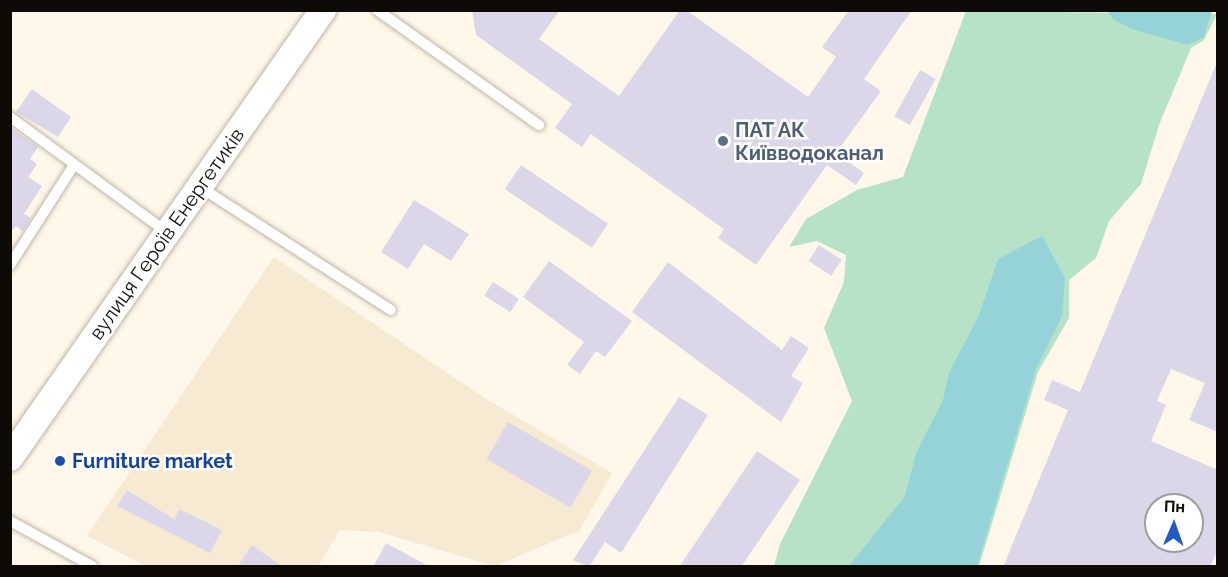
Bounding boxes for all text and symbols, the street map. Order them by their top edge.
place label: ПАТ АК Київводоканал [735,118,884,165]
street label: вулиця Героїв Енергетиків [85,124,249,344]
marker: ПАТ АК Київводоканал [716,134,730,148]
place label: Furniture market [72,449,233,473]
marker: Furniture market [53,454,67,468]
north arrow [1144,493,1204,553]
text: Пн [1164,497,1186,516]

